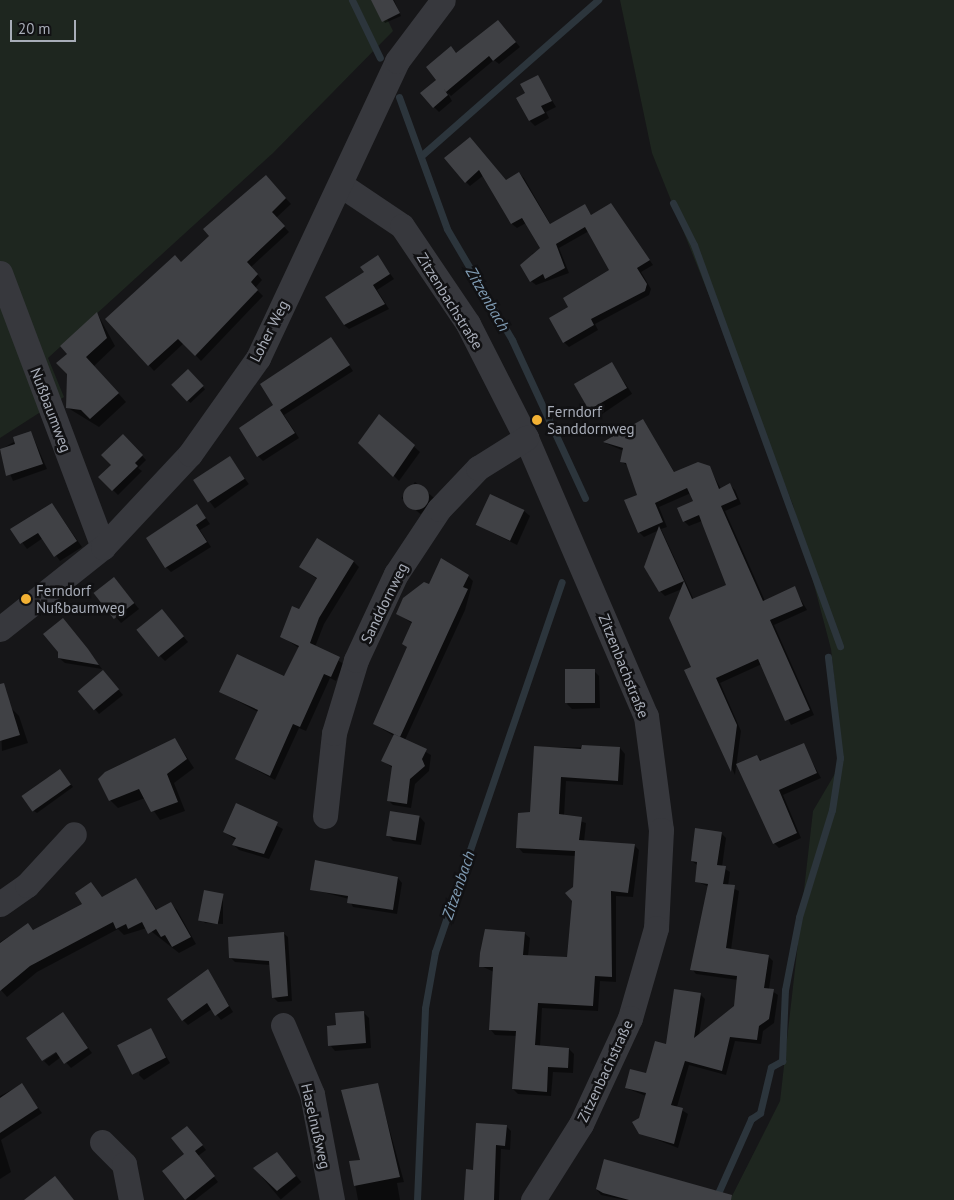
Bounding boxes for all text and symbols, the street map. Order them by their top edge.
scale bar [12,10,79,42]
text: 20 m [18,19,51,38]
street label: Zitzenbachstraße [413,249,487,353]
water label: Zitzenbach [462,263,514,335]
street label: Loher Weg [246,297,292,365]
street label: Nußbaumweg [27,365,75,455]
place label: Ferndorf Sanddornweg [547,402,634,437]
marker: Ferndorf Sanddornweg [531,414,543,426]
street label: Sanddornweg [357,560,411,646]
place label: Ferndorf Nußbaumweg [36,581,125,616]
marker: Ferndorf Nußbaumweg [20,593,32,605]
street label: Zitzenbachstraße [595,611,653,721]
water label: Zitzenbach [437,848,479,922]
street label: Zitzenbachstraße [573,1017,637,1125]
street label: Haselnußweg [297,1081,335,1171]

